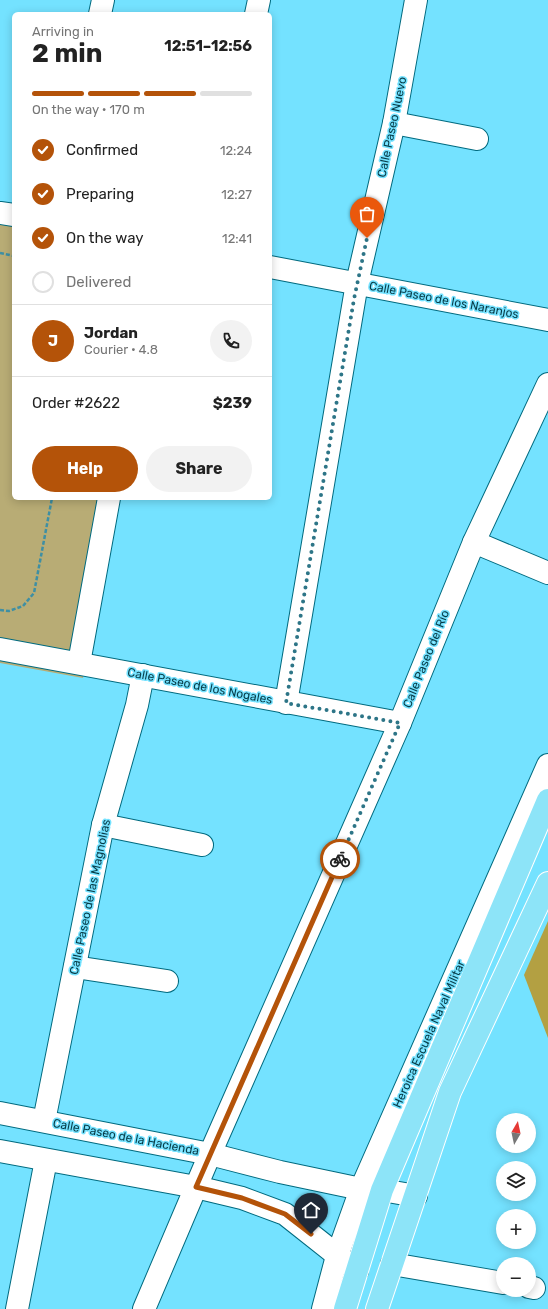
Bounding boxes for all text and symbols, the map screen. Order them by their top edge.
text: Arriving in [32,24,94,39]
text: 12:51–12:56 [164,37,252,55]
text: 2 min [32,38,102,69]
street label: Calle Paseo Nuevo [375,75,410,179]
text: On the way · 170 m [32,102,145,117]
icon: check [32,139,54,161]
text: Confirmed [66,141,138,159]
text: 12:24 [220,143,252,158]
icon: check [32,183,54,205]
text: Preparing [66,185,134,203]
text: 12:27 [221,187,252,202]
pin [350,197,384,238]
icon: bag [356,203,378,225]
icon: check [32,227,54,249]
text: On the way [66,229,144,247]
text: 12:41 [222,231,252,246]
text: Delivered [66,273,131,291]
street label: Calle Paseo de los Naranjos [368,279,520,321]
button: phone [210,320,252,362]
text: Jordan [84,324,138,342]
text: J [48,332,58,350]
text: Courier · 4.8 [84,342,158,357]
text: Order #2622 [32,394,120,412]
text: $239 [213,394,252,412]
button: Help [32,446,138,492]
button: Share [146,446,252,492]
street label: Calle Paseo del Río [400,608,452,710]
street label: Calle Paseo de los Nogales [126,665,274,707]
street label: Calle Paseo de las Magnolias [67,818,113,976]
courier [320,839,360,879]
icon: bike [329,848,351,870]
street label: Heroica Escuela Naval Militar [390,958,468,1110]
north arrow [496,1113,536,1153]
map controls [496,1113,536,1297]
street label: Calle Paseo de la Hacienda [52,1116,200,1158]
button: layers [496,1161,536,1201]
pin [294,1193,328,1234]
icon: home [300,1199,322,1221]
button: + [496,1209,536,1249]
button: − [496,1257,536,1297]

